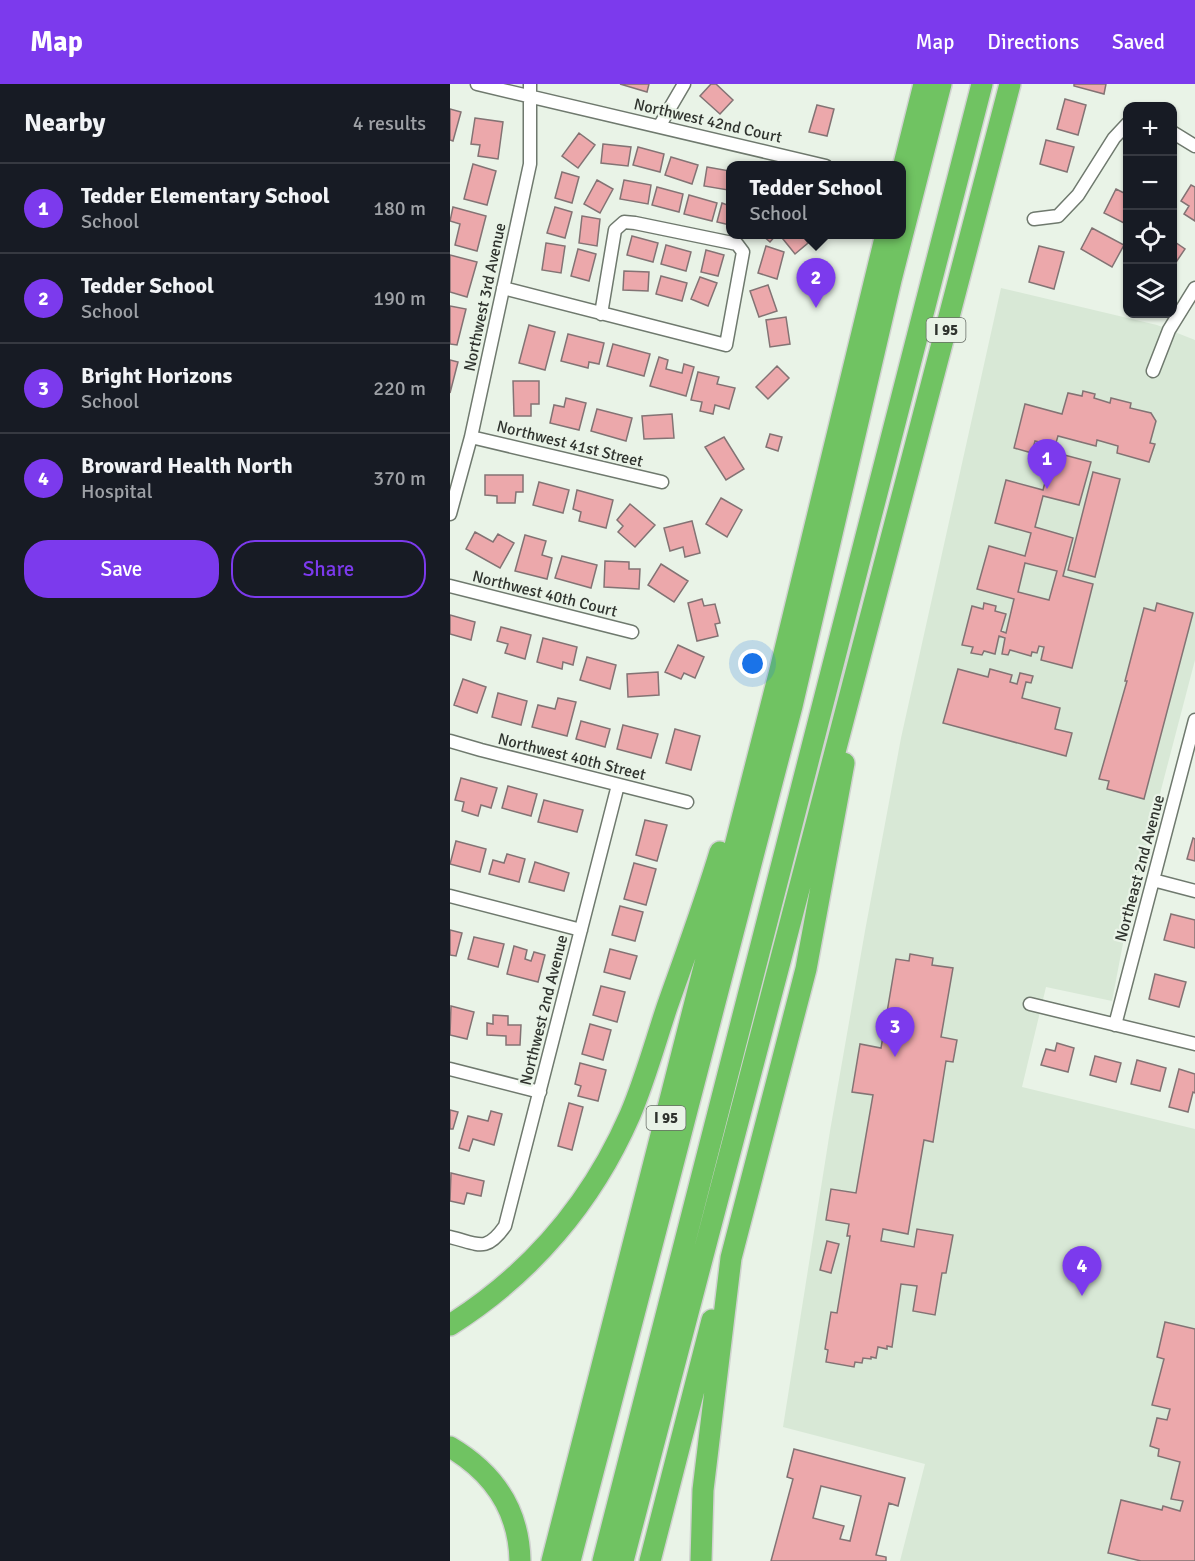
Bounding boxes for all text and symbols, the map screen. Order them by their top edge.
text: Map [30,25,83,59]
text: Map [916,29,954,55]
text: Directions [987,29,1079,55]
text: Saved [1112,29,1165,55]
street label: Northwest 42nd Court [632,94,784,148]
map controls [1123,102,1177,318]
button: + [1123,102,1177,156]
text: Nearby [24,107,105,139]
text: 4 results [353,111,426,136]
button: − [1123,156,1177,210]
popup [726,161,906,239]
text: Tedder School [750,174,882,201]
text: Tedder Elementary School [81,182,330,209]
text: 1 [38,196,49,221]
text: 180 m [373,196,426,221]
text: School [750,201,808,226]
text: School [81,209,139,234]
button: locate [1123,210,1177,264]
street label: Northwest 3rd Avenue [459,221,510,373]
pin: 2 [796,258,836,308]
button: layers [1123,264,1177,318]
text: Tedder School [81,272,214,299]
text: 2 [38,286,49,311]
text: 190 m [373,286,426,311]
text: School [81,299,139,324]
road number: I 95 [926,318,966,342]
text: Bright Horizons [81,362,232,389]
text: 3 [38,376,49,401]
text: 220 m [373,376,426,401]
text: School [81,389,139,414]
street label: Northwest 41st Street [495,416,645,472]
pin: 1 [1028,440,1066,489]
text: Broward Health North [81,452,293,479]
text: 4 [38,466,49,491]
text: 370 m [373,466,426,491]
text: Hospital [81,479,153,504]
button: Save [24,540,219,598]
button: Share [231,540,426,598]
street label: Northwest 40th Court [470,566,620,622]
your location [738,649,767,678]
street label: Northwest 40th Street [496,729,648,785]
street label: Northeast 2nd Avenue [1111,793,1169,944]
street label: Northwest 2nd Avenue [516,933,572,1088]
pin: 3 [876,1008,914,1057]
road number: I 95 [646,1106,686,1130]
pin: 4 [1062,1246,1102,1296]

